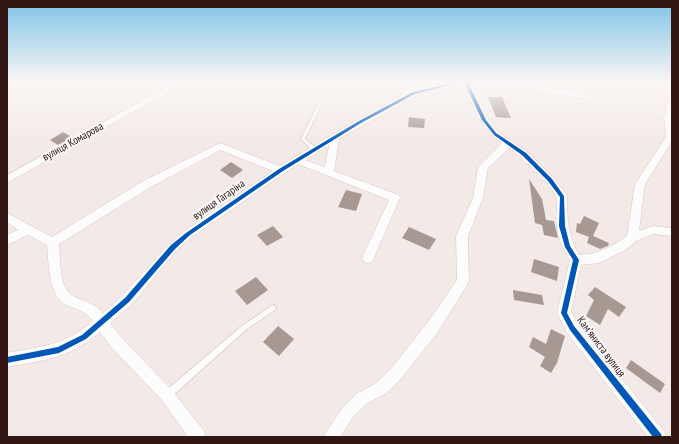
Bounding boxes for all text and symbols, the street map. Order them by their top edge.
street label: вулиця Комарова [40,120,106,164]
street label: вулиця Гагаріна [190,177,248,223]
street label: Камʼяниста вулиця [574,314,628,380]

